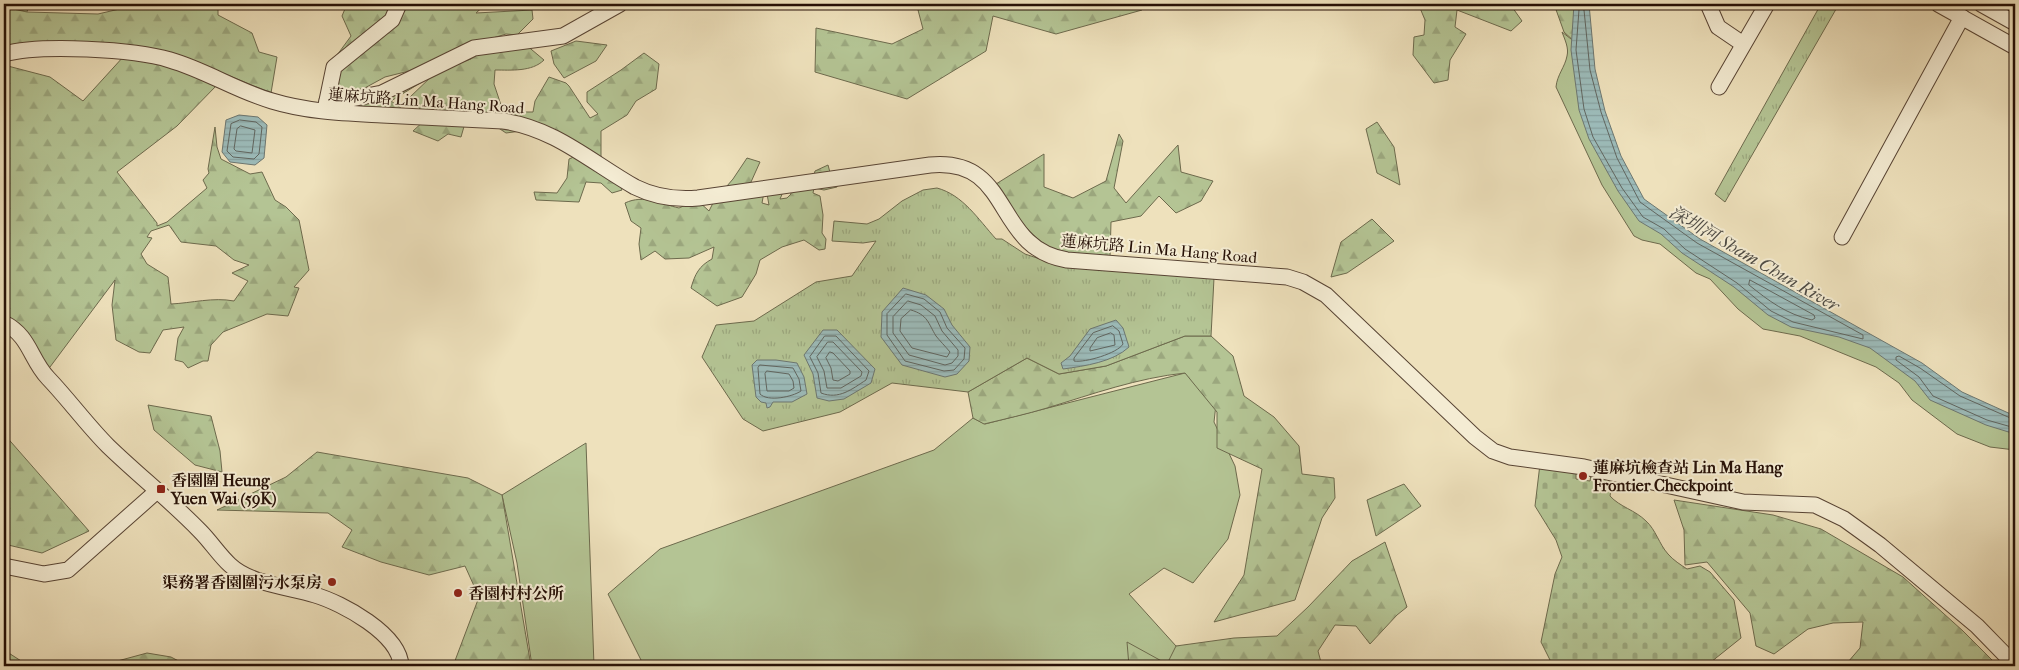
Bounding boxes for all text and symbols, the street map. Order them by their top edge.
street label: 蓮麻坑路 Lin Ma Hang Road [327,85,525,117]
water label: 深圳河 Sham Chun River [1665,202,1844,317]
street label: 蓮麻坑路 Lin Ma Hang Road [1060,231,1258,267]
place label: 蓮麻坑檢查站 Lin Ma Hang Frontier Checkpoint [1592,458,1783,496]
marker: 蓮麻坑檢查站 Lin Ma Hang Frontier Checkpoint [1577,470,1589,482]
place label: 香園圍 Heung Yuen Wai (59K) [170,471,276,509]
marker: 香園圍 Heung Yuen Wai (59K) [155,483,167,495]
place label: 渠務署香園圍污水泵房 [162,573,322,592]
marker: 渠務署香園圍污水泵房 [326,576,338,588]
place label: 香園村村公所 [468,584,564,603]
marker: 香園村村公所 [452,587,464,599]

